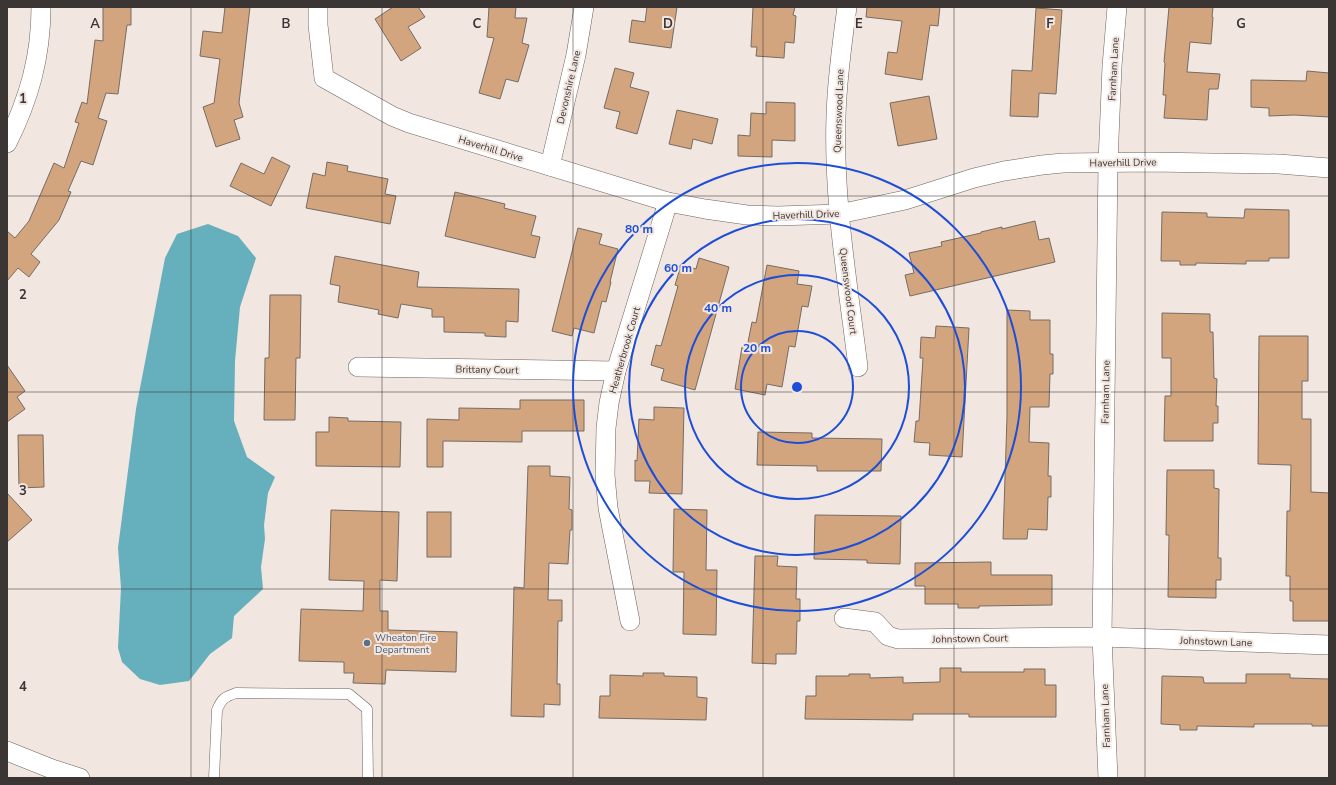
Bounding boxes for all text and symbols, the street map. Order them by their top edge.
text: A [90,15,100,33]
text: B [282,15,291,33]
text: C [473,15,482,33]
text: D [663,15,673,33]
text: E [855,15,863,33]
text: F [1046,15,1054,33]
text: G [1236,15,1246,33]
street label: Farnham Lane [1105,37,1123,101]
street label: Devonshire Lane [554,49,584,125]
street label: Queenswood Lane [831,69,847,153]
text: 1 [19,90,27,108]
street label: Haverhill Drive [457,132,525,165]
street label: Haverhill Drive [1089,155,1157,171]
street label: Haverhill Drive [772,207,840,223]
text: 80 m [625,221,653,237]
street label: Queenswood Court [836,247,860,336]
text: 60 m [664,260,692,276]
text: 2 [19,286,27,304]
text: 40 m [704,300,732,316]
street label: Heatherbrook Court [606,305,644,395]
text: 20 m [743,340,771,356]
street label: Farnham Lane [1098,360,1114,424]
street label: Brittany Court [455,362,519,378]
centre of rings [790,380,804,394]
text: 3 [19,482,27,500]
place label: Wheaton Fire Department [375,631,436,657]
street label: Johnstown Court [931,631,1008,647]
street label: Johnstown Lane [1179,634,1252,650]
marker: Wheaton Fire Department [362,638,372,648]
text: 4 [19,678,27,696]
street label: Farnham Lane [1098,684,1114,748]

